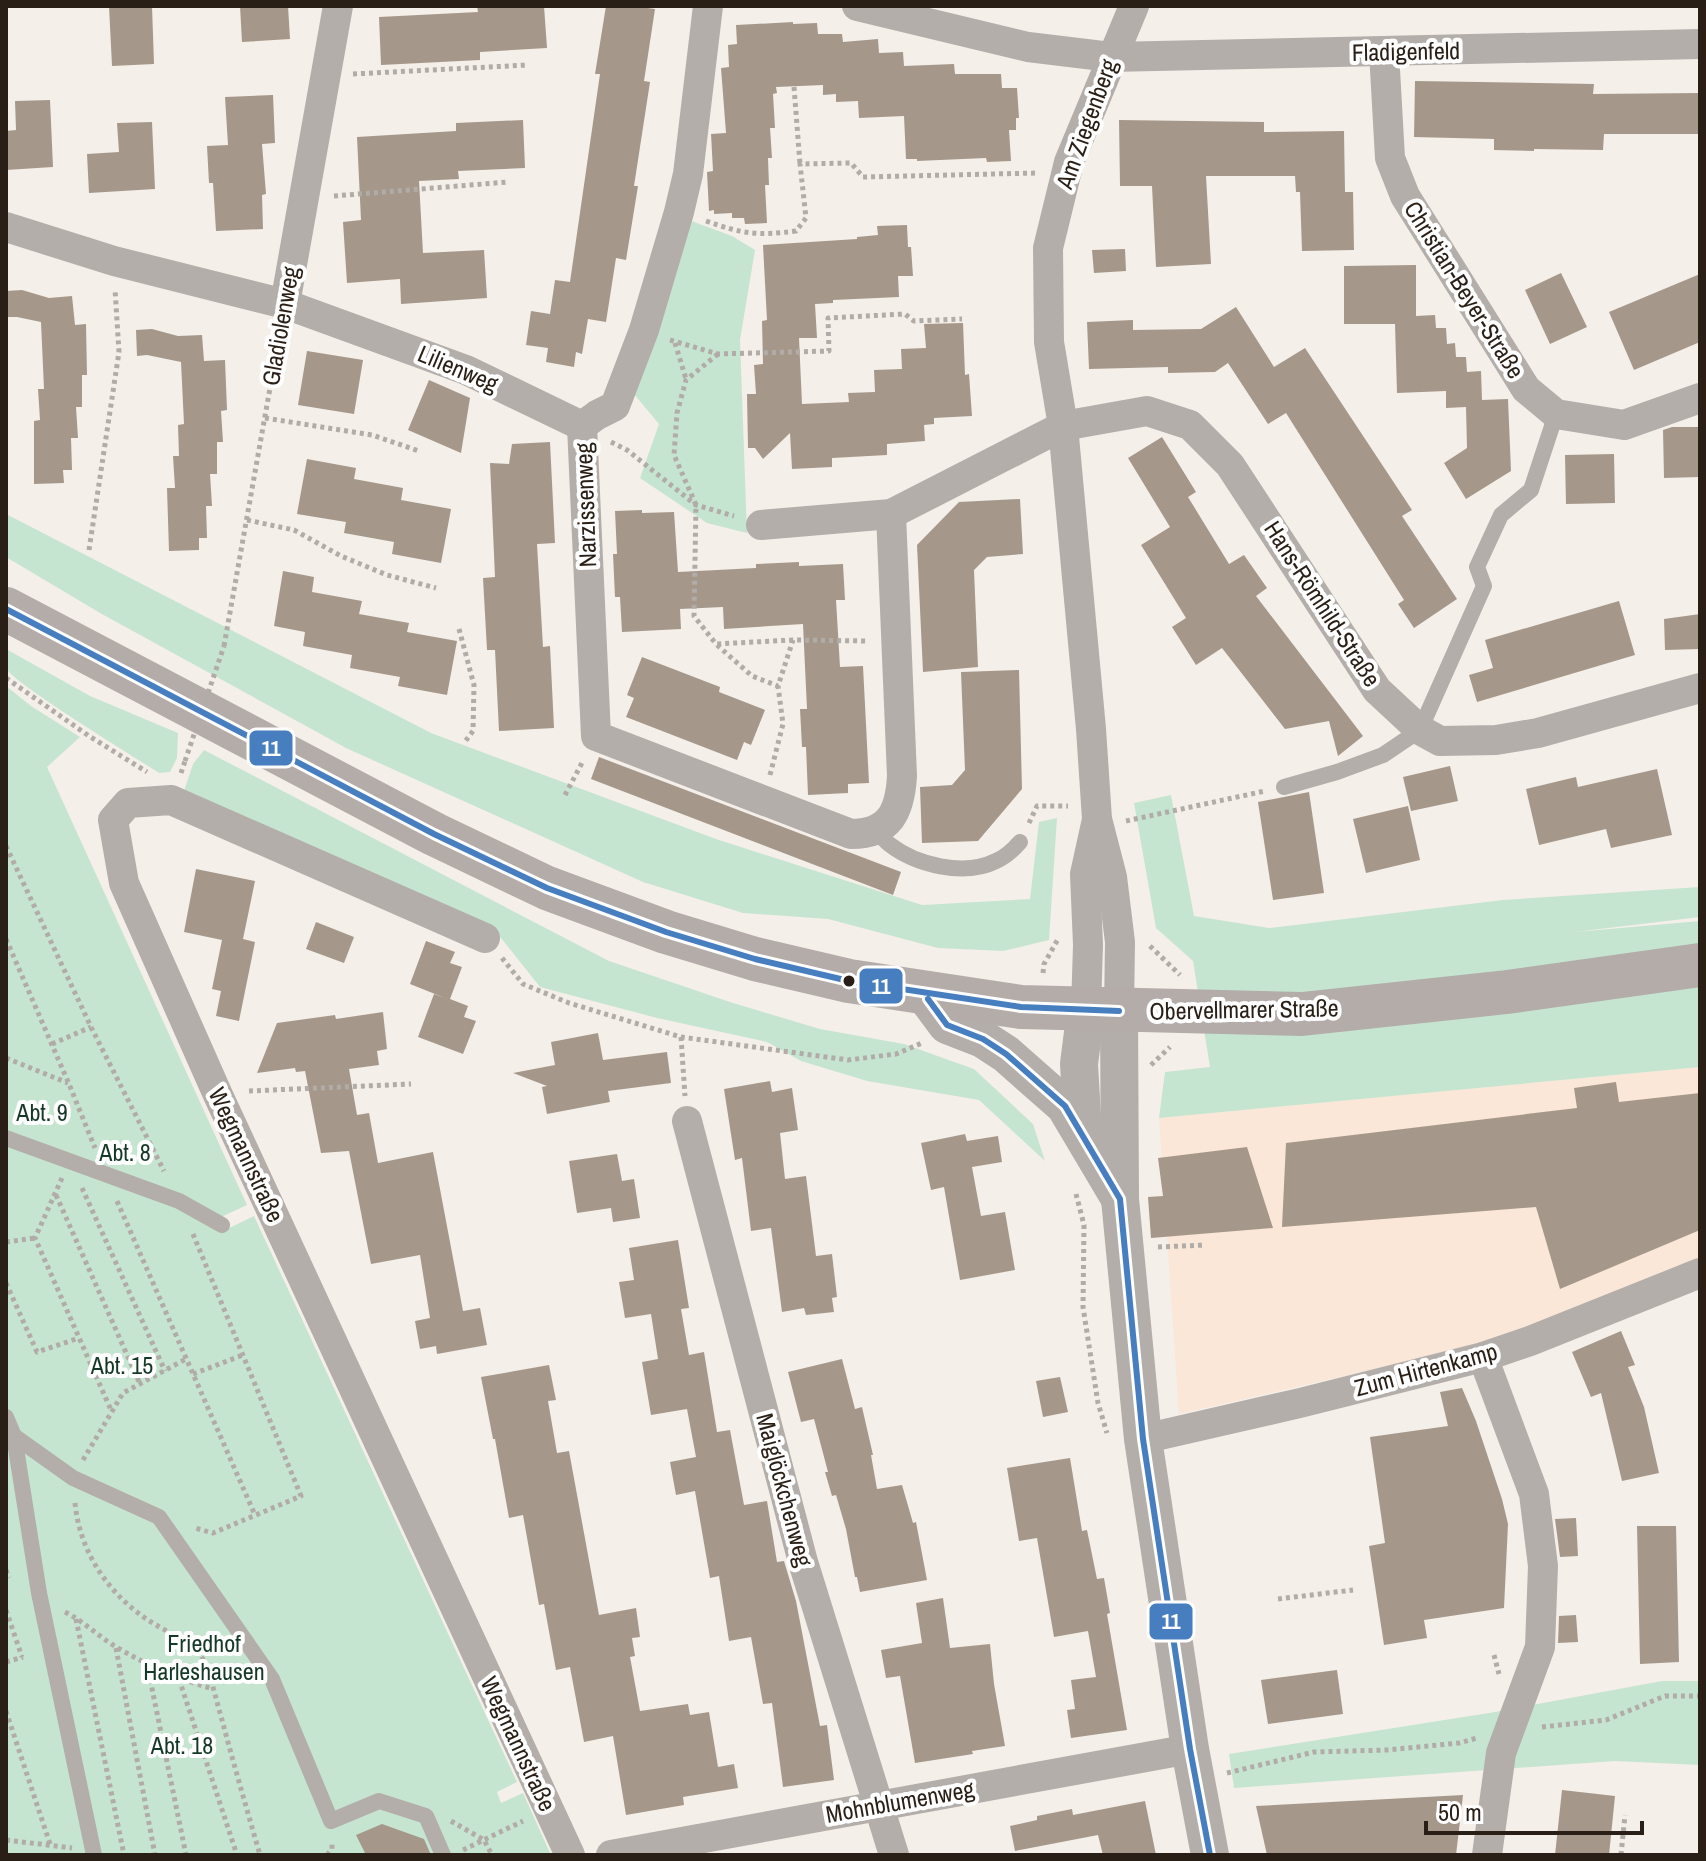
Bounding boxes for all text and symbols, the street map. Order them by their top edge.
street label: Fladigenfeld [1352,34,1460,68]
street label: Am Ziegenberg [1047,54,1124,194]
street label: Christian-Beyer-Straße [1397,195,1532,384]
street label: Gladiolenweg [254,264,306,388]
street label: Lilienweg [413,337,503,399]
street label: Narzissenweg [567,442,603,568]
street label: Hans-Römhild-Straße [1257,514,1388,692]
line badge: 11 [248,729,294,767]
text: 11 [261,733,282,763]
line badge: 11 [858,967,904,1005]
text: 11 [871,971,892,1001]
unlabelled marker [841,973,857,989]
street label: Obervellmarer Straße [1149,991,1339,1027]
street label: Wegmannstraße [202,1082,292,1227]
park label: Abt. 9 [15,1096,68,1128]
park label: Abt. 8 [98,1136,151,1168]
street label: Zum Hirtenkamp [1351,1335,1501,1403]
park label: Abt. 15 [90,1349,153,1381]
street label: Maiglöckchenweg [749,1410,821,1570]
line badge: 11 [1148,1602,1194,1641]
text: 11 [1161,1606,1182,1636]
park label: Friedhof Harleshausen [143,1627,265,1687]
street label: Wegmannstraße [474,1671,564,1816]
park label: Abt. 18 [150,1729,213,1761]
street label: Mohnblumenweg [823,1772,976,1830]
scale bar [1426,1785,1642,1835]
text: 50 m [1438,1796,1482,1828]

